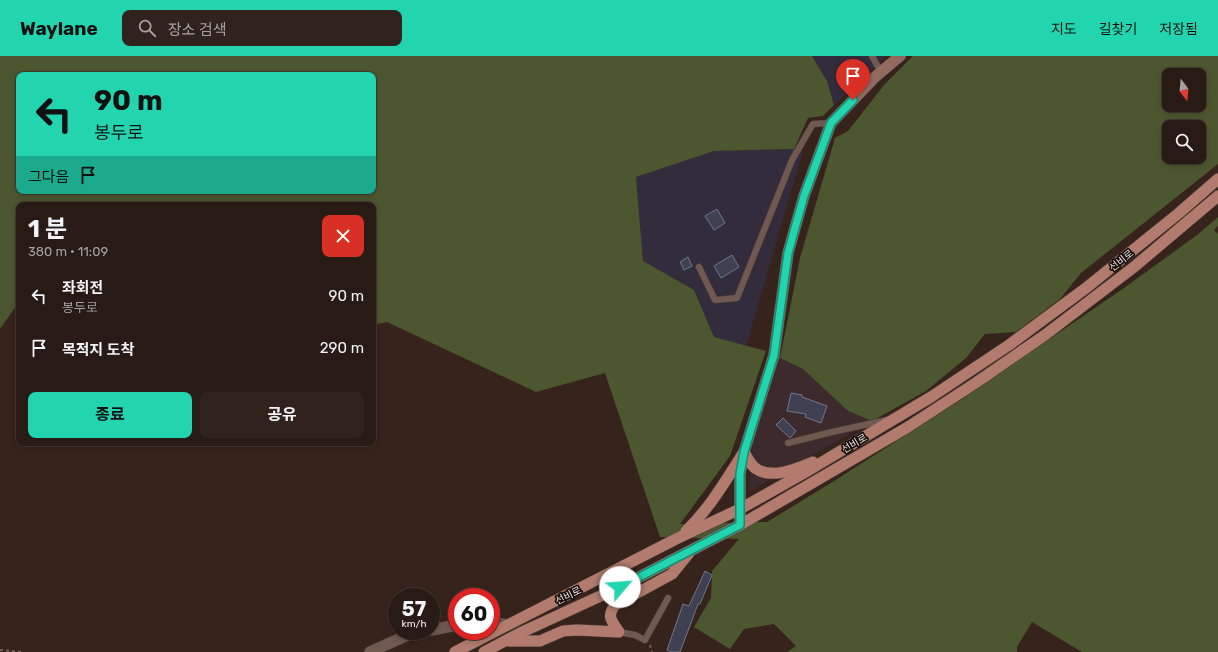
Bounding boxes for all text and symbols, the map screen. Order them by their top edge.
search box [122,10,402,46]
text: Waylane [20,17,98,40]
icon: search [136,17,158,39]
text: 장소 검색 [168,21,227,39]
text: 지도 [1051,21,1077,38]
text: 길찾기 [1099,21,1137,38]
text: 저장됨 [1159,21,1198,38]
pin [836,59,870,100]
icon: arrive [842,65,864,87]
north arrow [1162,68,1206,112]
map controls [1162,68,1206,164]
text: 90 m [94,84,163,117]
icon: left [28,88,80,140]
button: search [1162,120,1206,164]
text: 봉두로 [94,122,144,144]
icon: arrive [77,164,99,186]
text: 그다음 [28,168,69,186]
text: 1 분 [28,215,67,243]
button: close [322,215,364,257]
text: 380 m · 11:09 [28,244,108,259]
street label: 선비로 [1107,247,1136,274]
text: 좌회전 [62,279,103,297]
icon: left [28,285,50,307]
text: 90 m [329,287,364,305]
text: 봉두로 [62,300,98,315]
icon: arrive [28,337,50,359]
text: 290 m [320,339,364,357]
text: 목적지 도착 [62,341,134,359]
button: 종료 [28,392,192,438]
button: 공유 [200,392,364,438]
street label: 선비로 [840,432,869,456]
position arrow [599,566,641,608]
street label: 선비로 [553,584,583,608]
speed limit sign: 60 [448,588,500,640]
text: 57 [402,597,426,621]
text: km/h [402,618,426,630]

